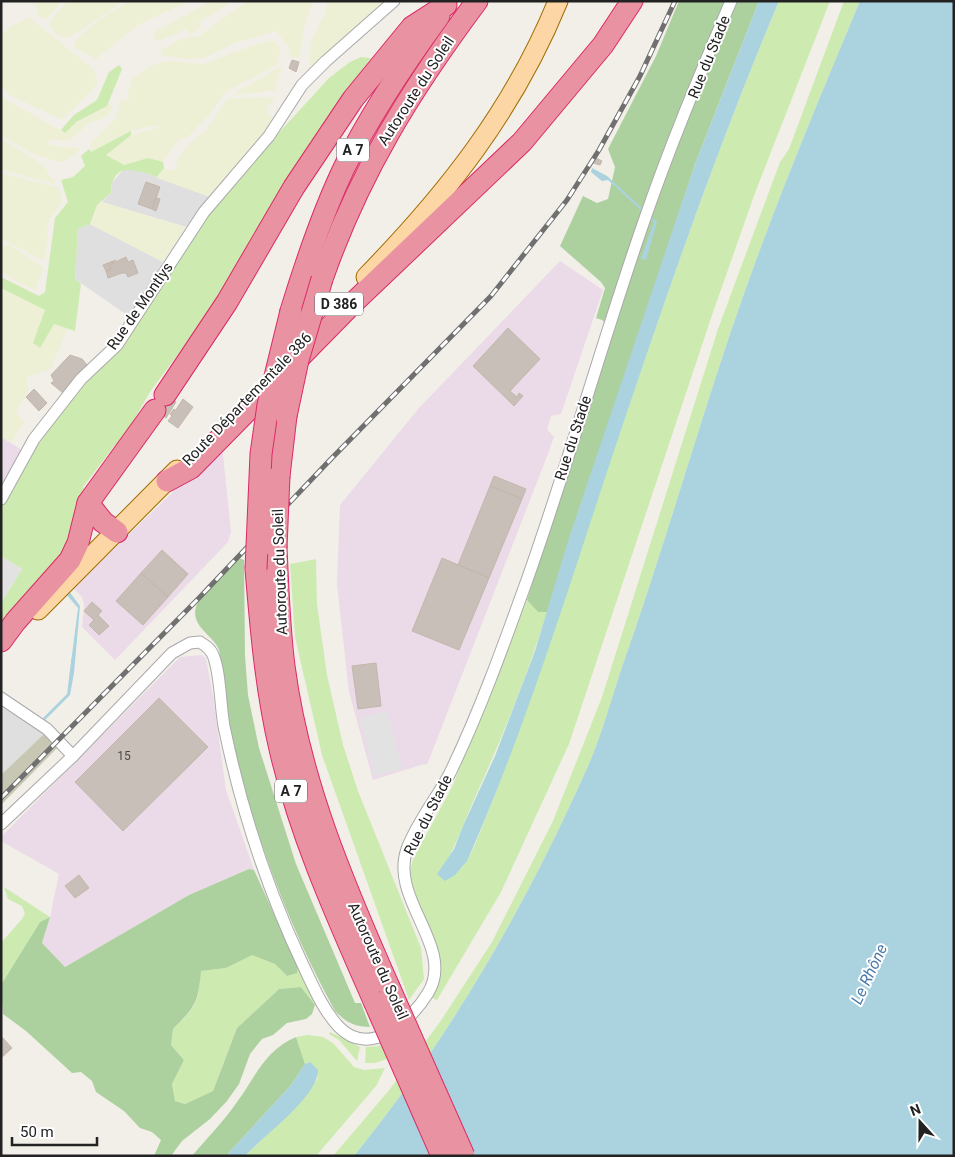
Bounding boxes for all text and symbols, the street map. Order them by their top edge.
street label: Rue du Stade [684,13,734,101]
street label: Autoroute du Soleil [374,33,458,149]
road number: A 7 [337,138,369,162]
street label: Rue de Montlys [103,259,177,353]
road number: D 386 [315,292,363,316]
street label: Route Départementale 386 [179,329,315,469]
street label: Rue du Stade [551,393,595,483]
street label: Autoroute du Soleil [269,508,291,636]
house number: 15 [117,749,131,763]
street label: Rue du Stade [400,772,456,858]
road number: A 7 [275,779,307,802]
street label: Autoroute du Soleil [344,900,412,1022]
water label: Le Rhône [847,941,891,1007]
north arrow [895,1097,945,1147]
text: N [908,1101,923,1119]
scale bar [12,1114,98,1146]
text: 50 m [20,1123,54,1141]

